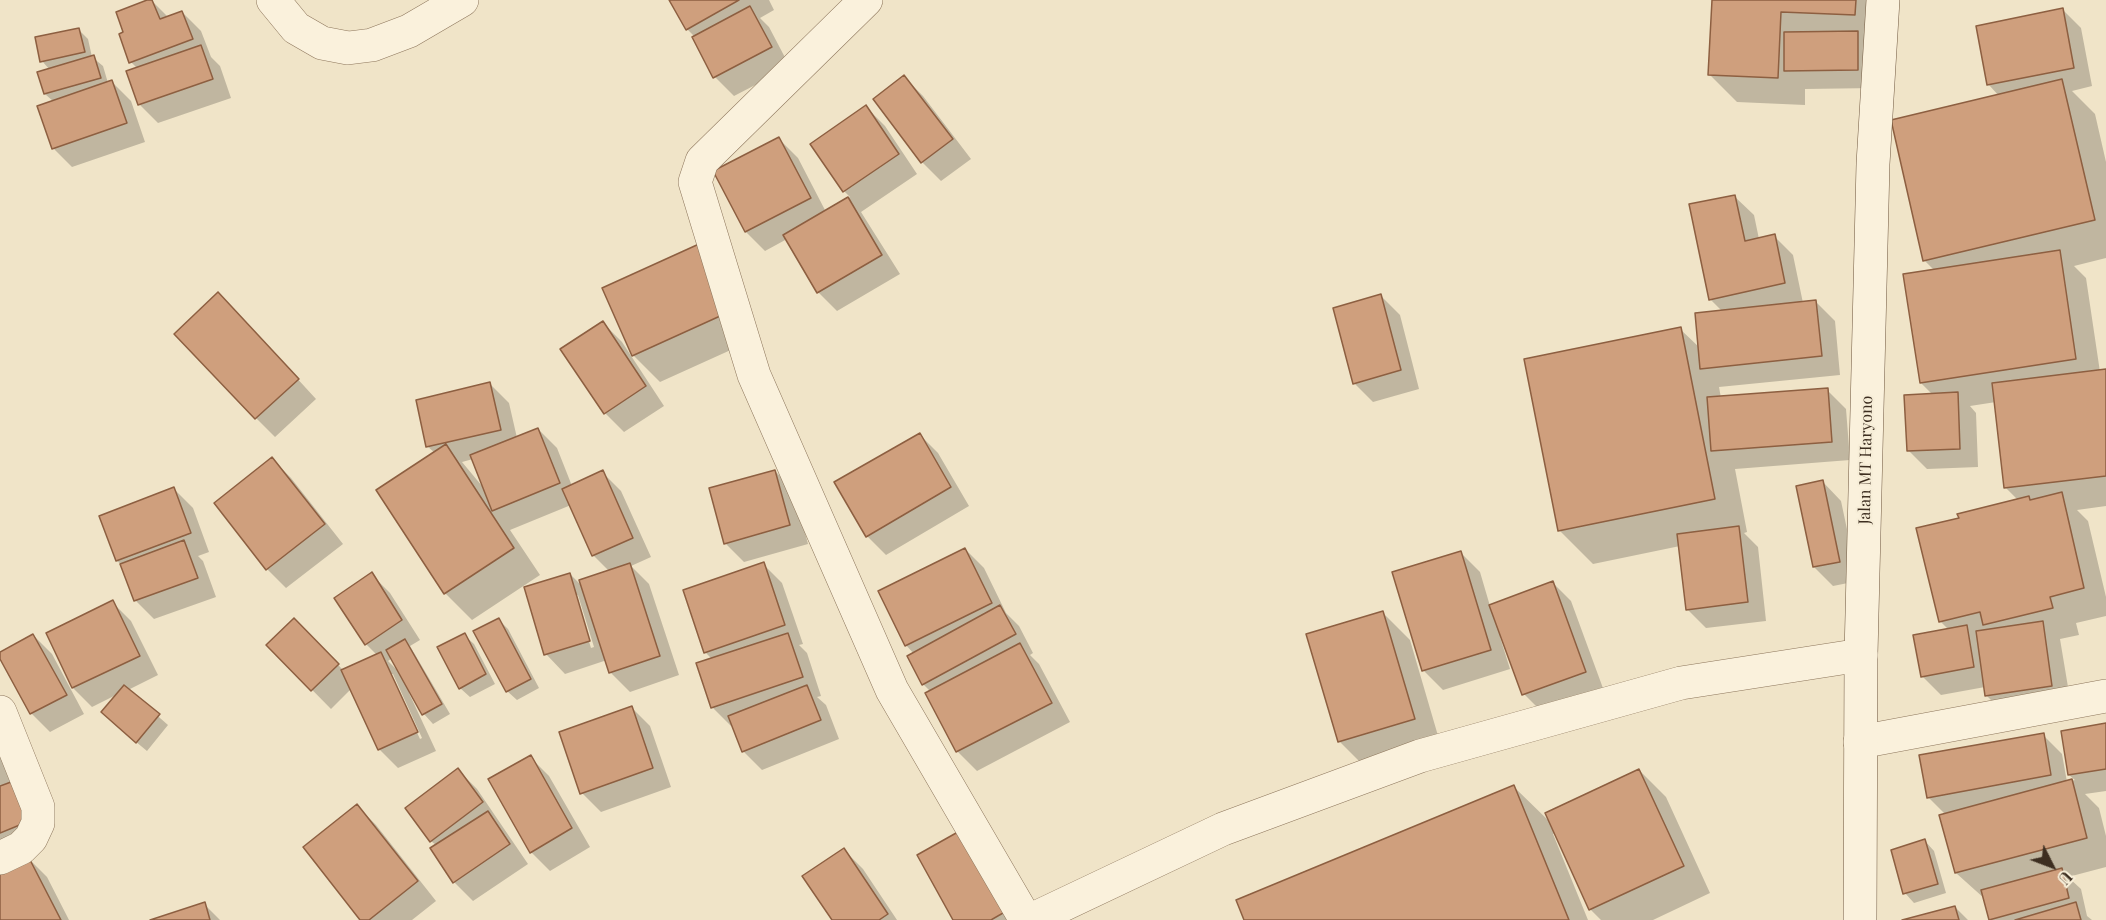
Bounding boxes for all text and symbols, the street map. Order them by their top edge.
street label: Jalan MT Haryono [1855,395,1877,525]
north arrow [2022,836,2082,896]
text: U [2054,867,2077,890]

